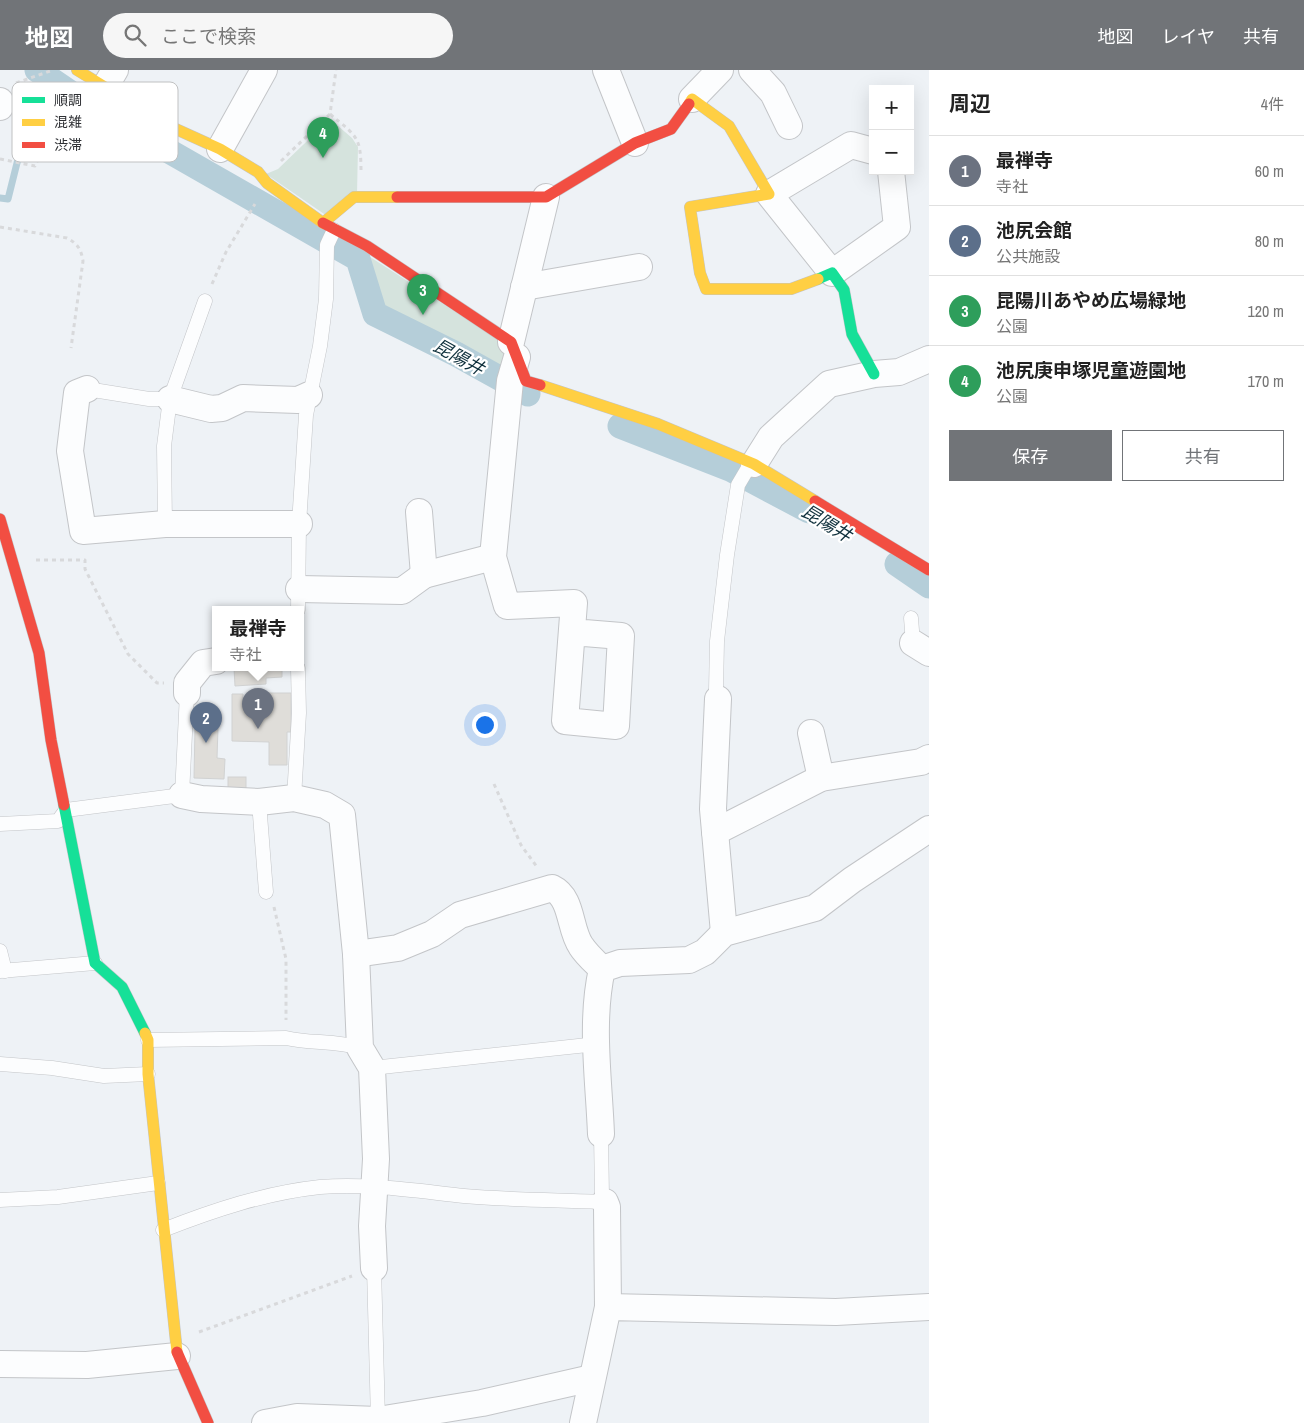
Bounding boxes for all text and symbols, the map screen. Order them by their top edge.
search box [103,13,453,58]
text: 地図 [25,21,73,53]
icon: search [121,21,149,49]
text: ここで検索 [161,23,256,49]
text: 地図 [1098,24,1134,49]
text: レイヤ [1162,24,1215,49]
text: 共有 [1243,24,1279,49]
legend [12,82,178,162]
map controls [869,85,914,175]
button: + [869,85,914,130]
text: 周辺 [949,89,991,118]
text: 順調 [54,91,82,109]
text: 4件 [1261,93,1284,115]
text: 混雑 [54,113,82,131]
pin: 4 [307,117,339,158]
button: − [869,130,914,175]
text: 渋滞 [54,136,82,154]
text: 最禅寺 [996,147,1053,173]
text: 1 [961,160,969,182]
text: 60 m [1255,160,1284,182]
text: 寺社 [996,175,1028,197]
text: 池尻会館 [996,217,1072,243]
text: 2 [961,230,969,252]
text: 80 m [1255,230,1284,252]
text: 公共施設 [996,245,1060,267]
pin: 3 [407,274,439,315]
text: 昆陽川あやめ広場緑地 [996,287,1186,313]
text: 3 [961,300,969,322]
text: 120 m [1248,300,1284,322]
text: 公園 [996,315,1028,337]
water label: 昆陽井 [429,333,490,382]
text: 池尻庚申塚児童遊園地 [996,357,1186,383]
text: 4 [961,370,969,392]
text: 170 m [1248,370,1284,392]
text: 公園 [996,385,1028,407]
button: 保存 [949,430,1112,481]
button: 共有 [1122,430,1284,481]
water label: 昆陽井 [797,498,858,549]
popup [212,606,304,671]
text: 最禅寺 [229,615,287,641]
text: 寺社 [229,643,262,665]
pin: 1 [242,688,274,729]
pin: 2 [190,702,222,743]
your location [472,712,498,738]

